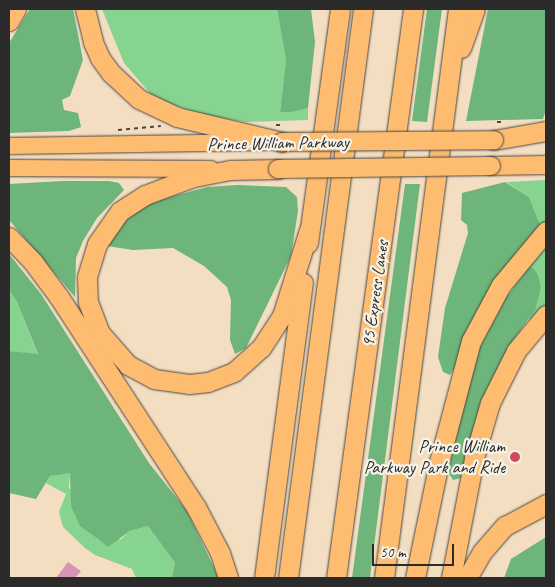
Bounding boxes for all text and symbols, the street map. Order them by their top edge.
street label: Prince William Parkway [206,131,350,155]
street label: 95 Express Lanes [357,239,393,349]
place label: Prince William Parkway Park and Ride [363,436,505,478]
marker: Prince William Parkway Park and Ride [509,451,521,463]
scale bar [375,534,458,566]
text: 50 m [380,543,406,562]

